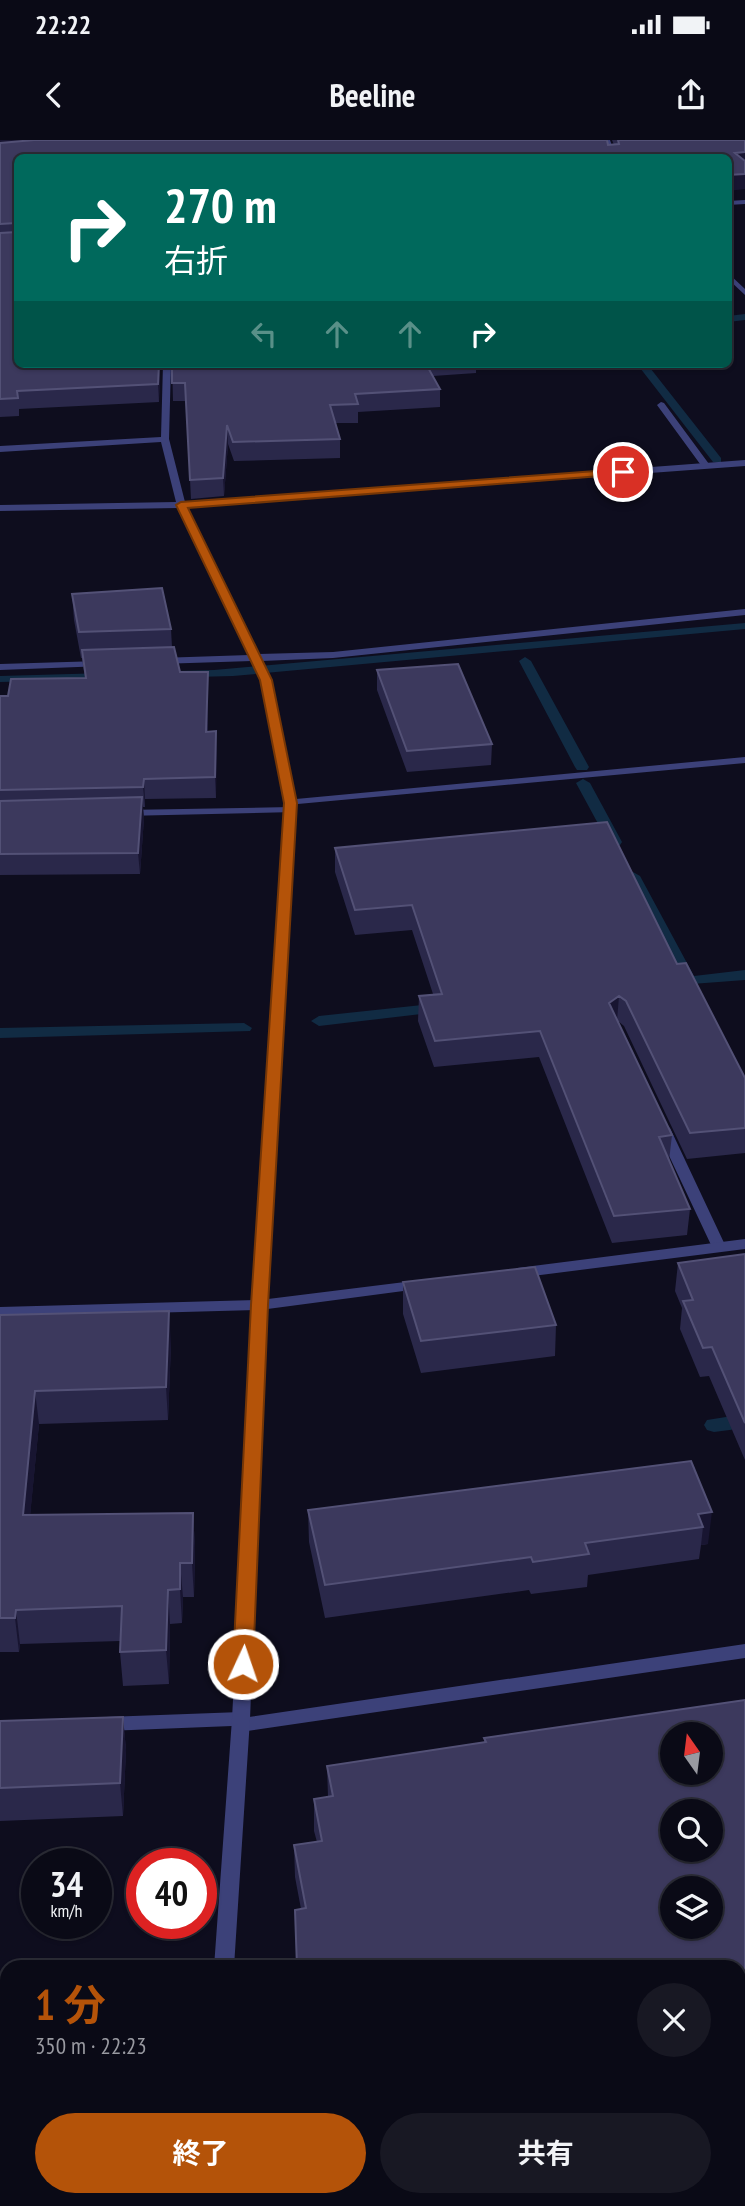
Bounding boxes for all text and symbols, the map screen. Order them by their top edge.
text: 22:22 [35,8,91,41]
text: Beeline [329,74,416,116]
icon: back [35,76,73,114]
icon: share [672,76,710,114]
text: 270 m [164,173,277,237]
icon: right [49,182,140,273]
text: 右折 [164,239,228,281]
icon: left [245,315,283,353]
icon: ahead [318,315,356,353]
icon: ahead [391,315,429,353]
icon: right [464,315,502,353]
pin [593,442,653,502]
icon: arrive [604,453,642,491]
position arrow [206,1627,280,1701]
north arrow [660,1722,723,1785]
map controls [660,1722,723,1939]
button: search [660,1799,723,1862]
speed limit sign: 40 [126,1848,217,1939]
text: 34 [50,1861,83,1907]
button: layers [660,1876,723,1939]
text: km/h [51,1899,82,1922]
text: 1 分 [35,1977,106,2032]
button: close [637,1983,711,2057]
text: 350 m · 22:23 [35,2031,147,2060]
button: 終了 [35,2113,366,2193]
button: 共有 [380,2113,711,2193]

